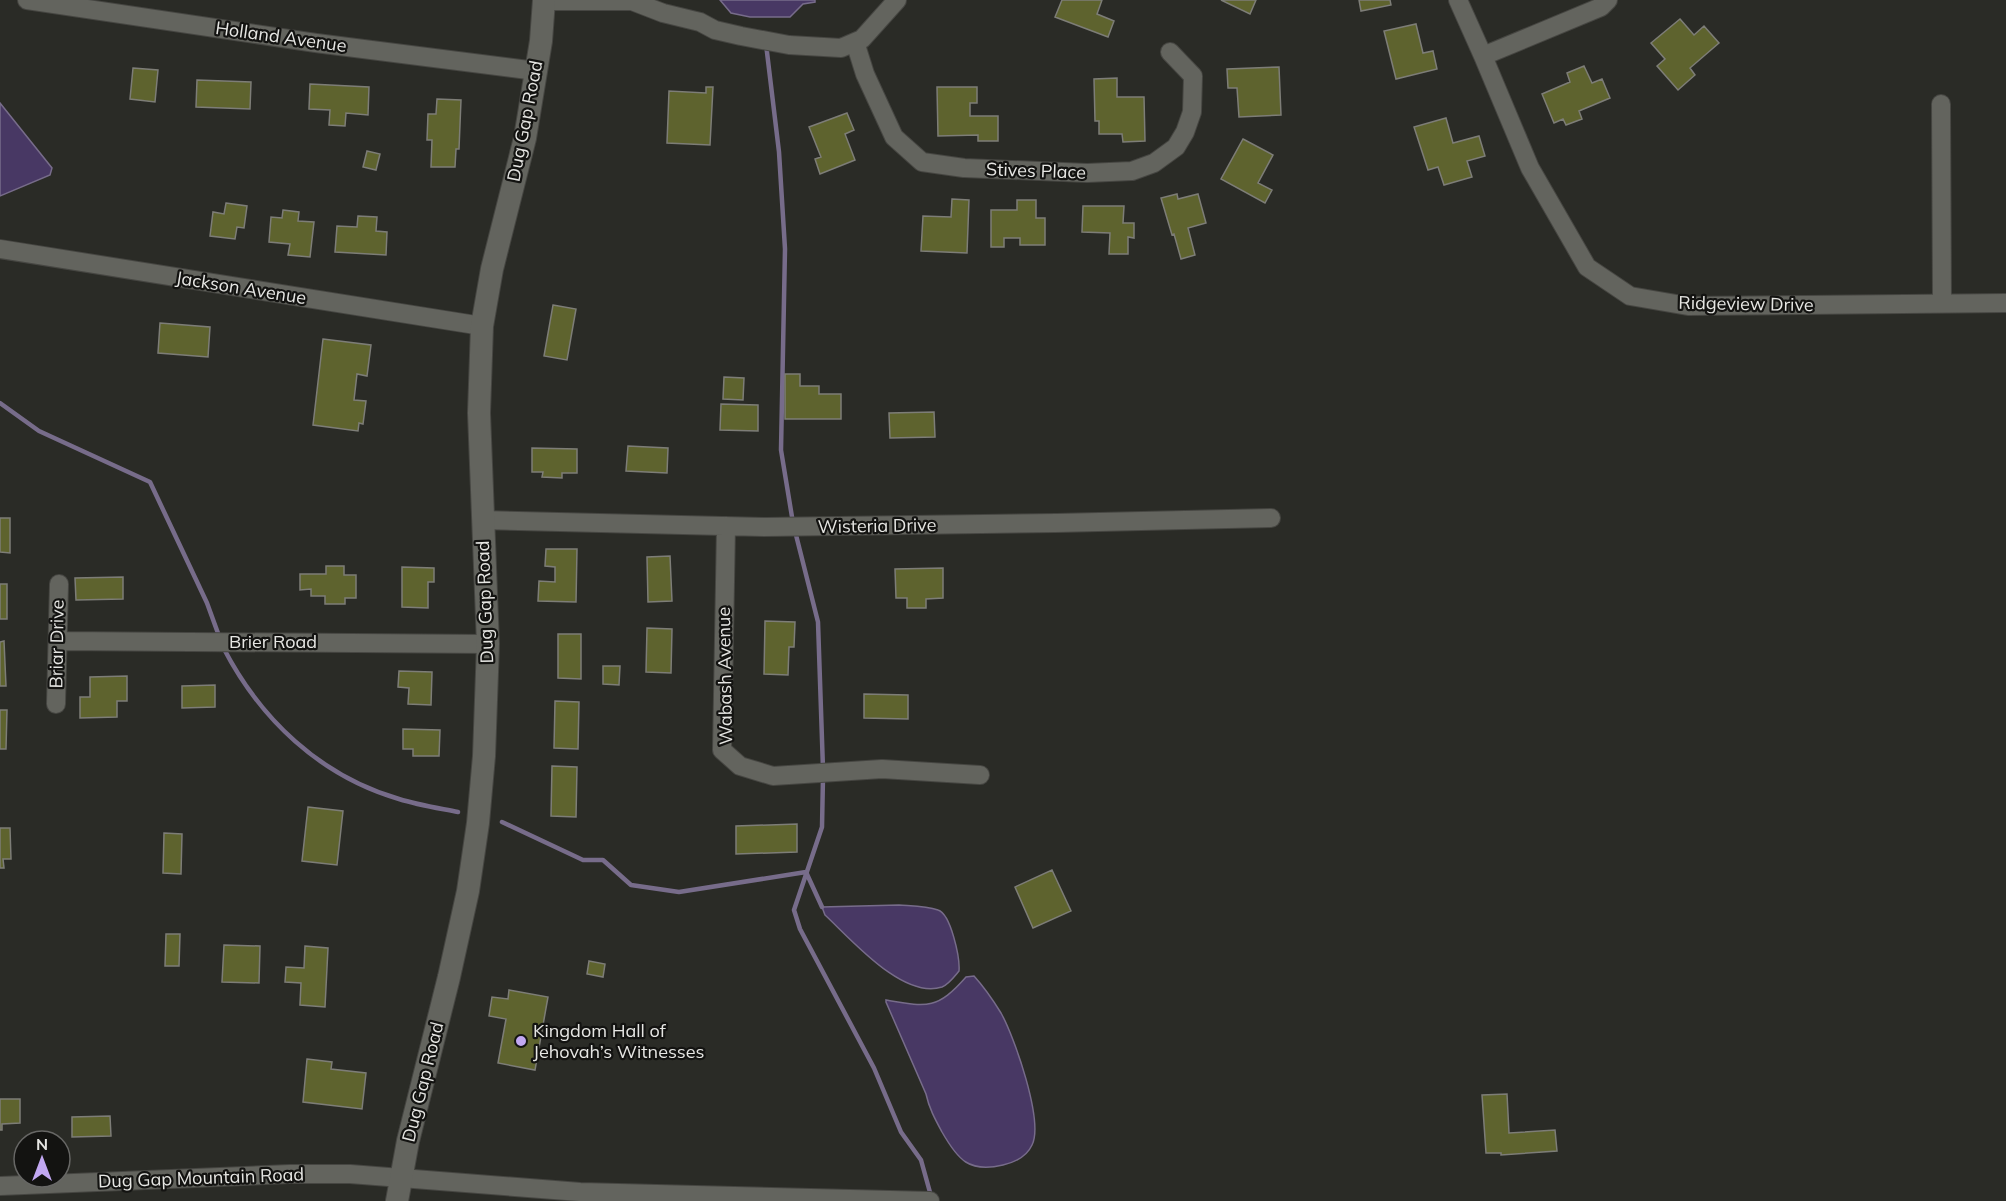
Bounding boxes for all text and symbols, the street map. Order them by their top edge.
street label: Holland Avenue [214,16,348,57]
street label: Dug Gap Road [501,58,548,183]
street label: Stives Place [986,157,1086,184]
street label: Jackson Avenue [174,266,308,309]
street label: Ridgeview Drive [1678,291,1814,316]
street label: Wisteria Drive [817,513,937,538]
street label: Dug Gap Road [471,540,498,664]
street label: Briar Drive [44,600,69,688]
street label: Wabash Avenue [712,607,737,745]
street label: Brier Road [229,630,317,653]
street label: Dug Gap Road [396,1019,449,1144]
place label: Kingdom Hall of Jehovah’s Witnesses [533,1019,705,1063]
marker: Kingdom Hall of Jehovah’s Witnesses [514,1034,528,1048]
north arrow [12,1129,72,1189]
text: N [36,1134,48,1154]
street label: Dug Gap Mountain Road [98,1162,304,1193]

